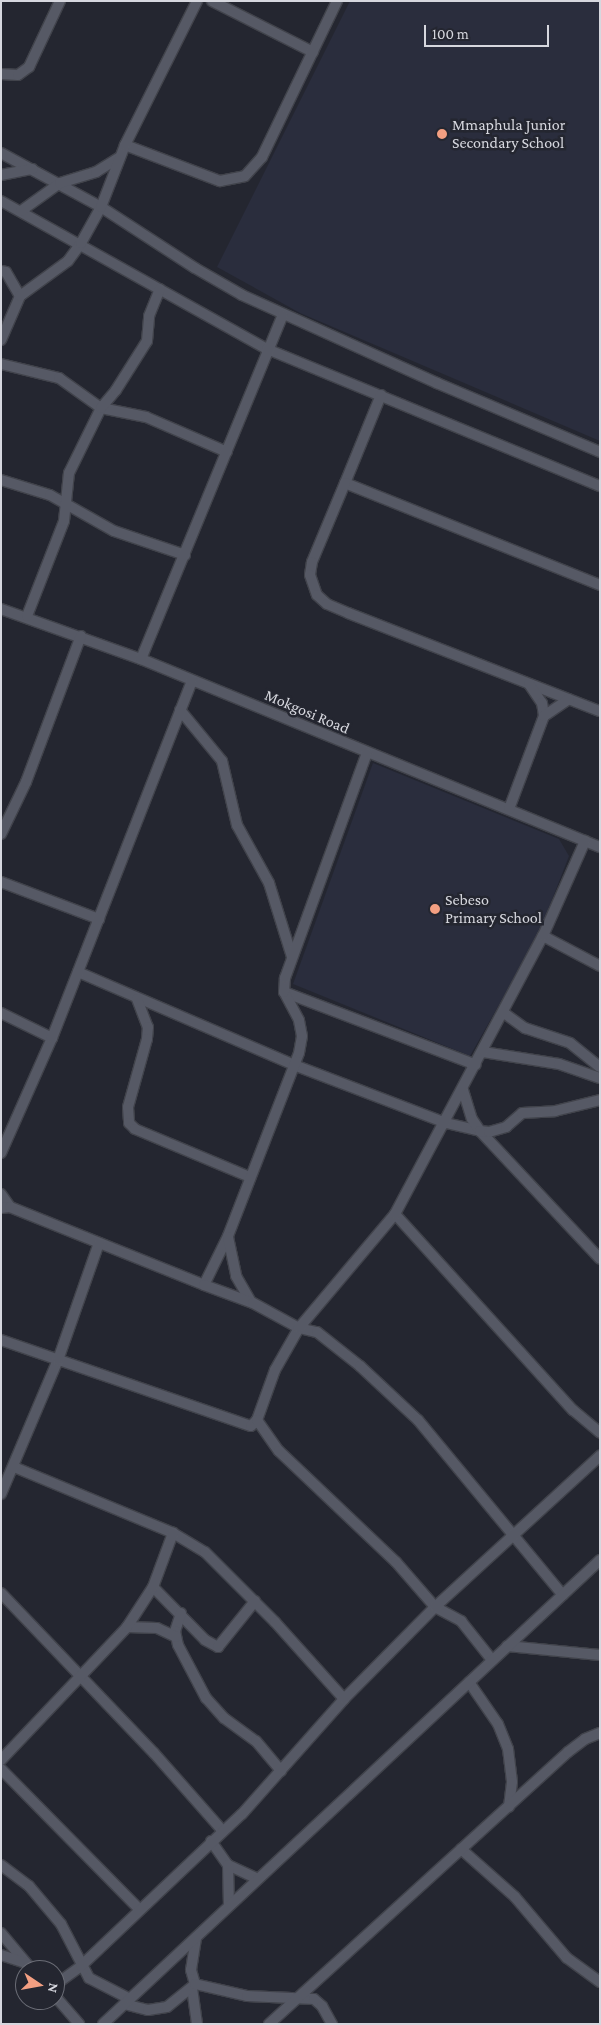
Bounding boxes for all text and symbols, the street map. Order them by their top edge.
scale bar [426,15,551,47]
text: 100 m [432,26,469,42]
place label: Mmaphula Junior Secondary School [452,115,565,153]
marker: Mmaphula Junior Secondary School [436,128,448,140]
street label: Mokgosi Road [262,686,352,738]
place label: Sebeso Primary School [445,890,542,928]
marker: Sebeso Primary School [429,903,441,915]
north arrow [15,1960,65,2010]
text: N [45,1982,63,1994]

